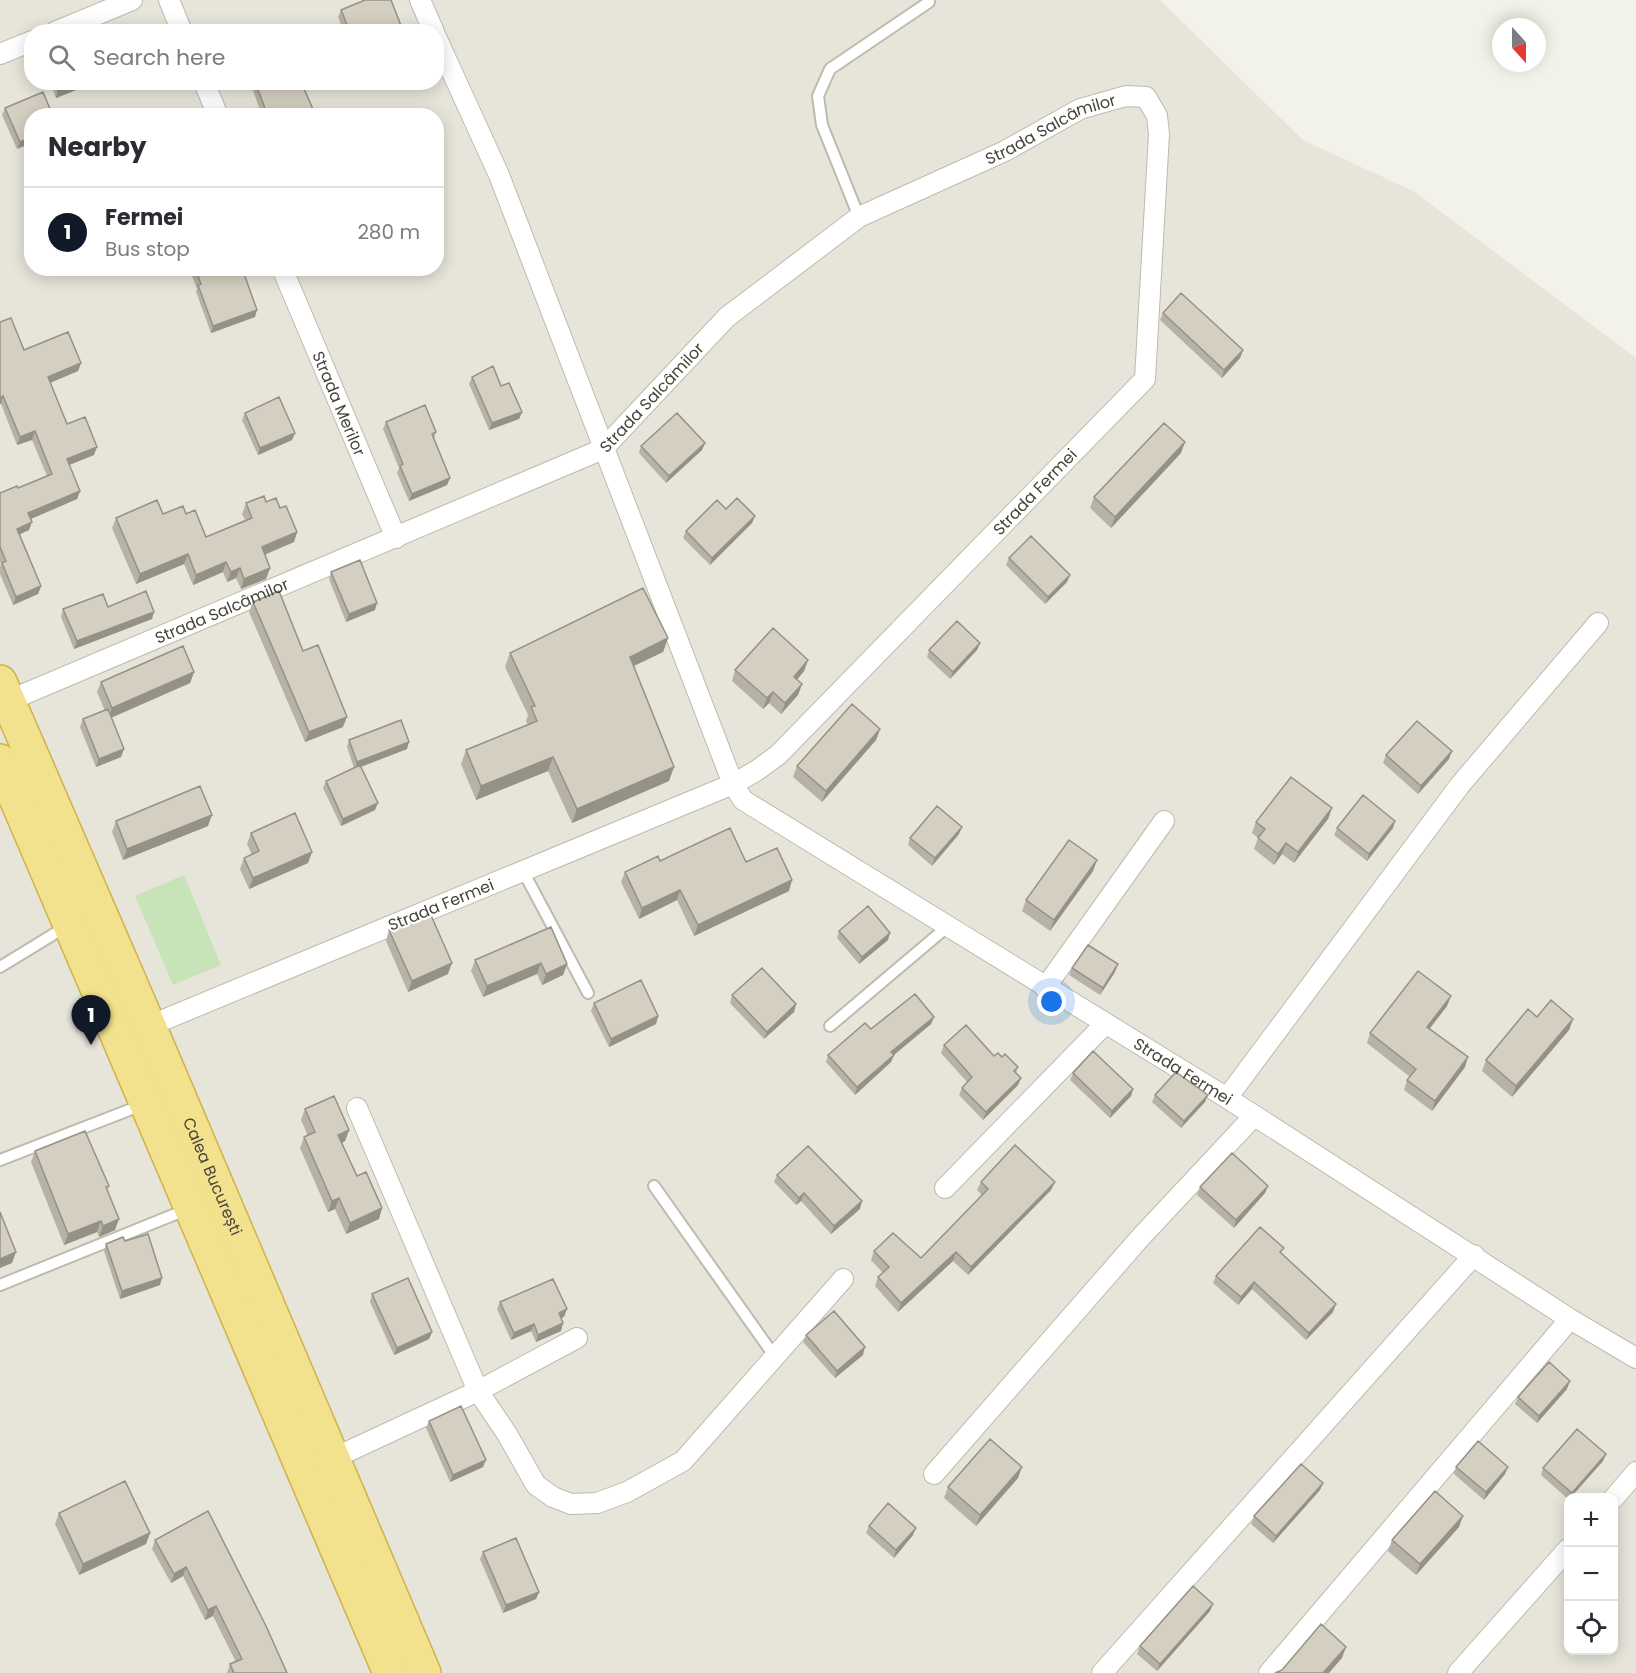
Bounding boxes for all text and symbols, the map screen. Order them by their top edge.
north arrow [1492,18,1546,72]
search box [24,24,444,90]
icon: search [45,41,78,74]
text: Search here [93,42,226,73]
street label: Strada Salcâmilor [981,88,1118,170]
text: Nearby [48,129,146,165]
text: Fermei [105,202,183,233]
text: 1 [64,218,71,246]
text: 280 m [357,218,420,246]
text: Bus stop [105,235,190,263]
street label: Strada Salcâmilor [594,337,709,457]
street label: Strada Merilor [307,347,372,459]
street label: Strada Fermei [988,444,1082,540]
street label: Strada Salcâmilor [151,572,292,649]
street label: Strada Fermei [385,873,497,937]
your location [1037,987,1066,1016]
pin: 1 [72,996,110,1045]
street label: Strada Fermei [1129,1032,1237,1110]
street label: Calea București [178,1114,248,1239]
map controls [1564,1493,1618,1655]
button: + [1564,1493,1618,1547]
button: − [1564,1547,1618,1601]
button: locate [1564,1601,1618,1655]

